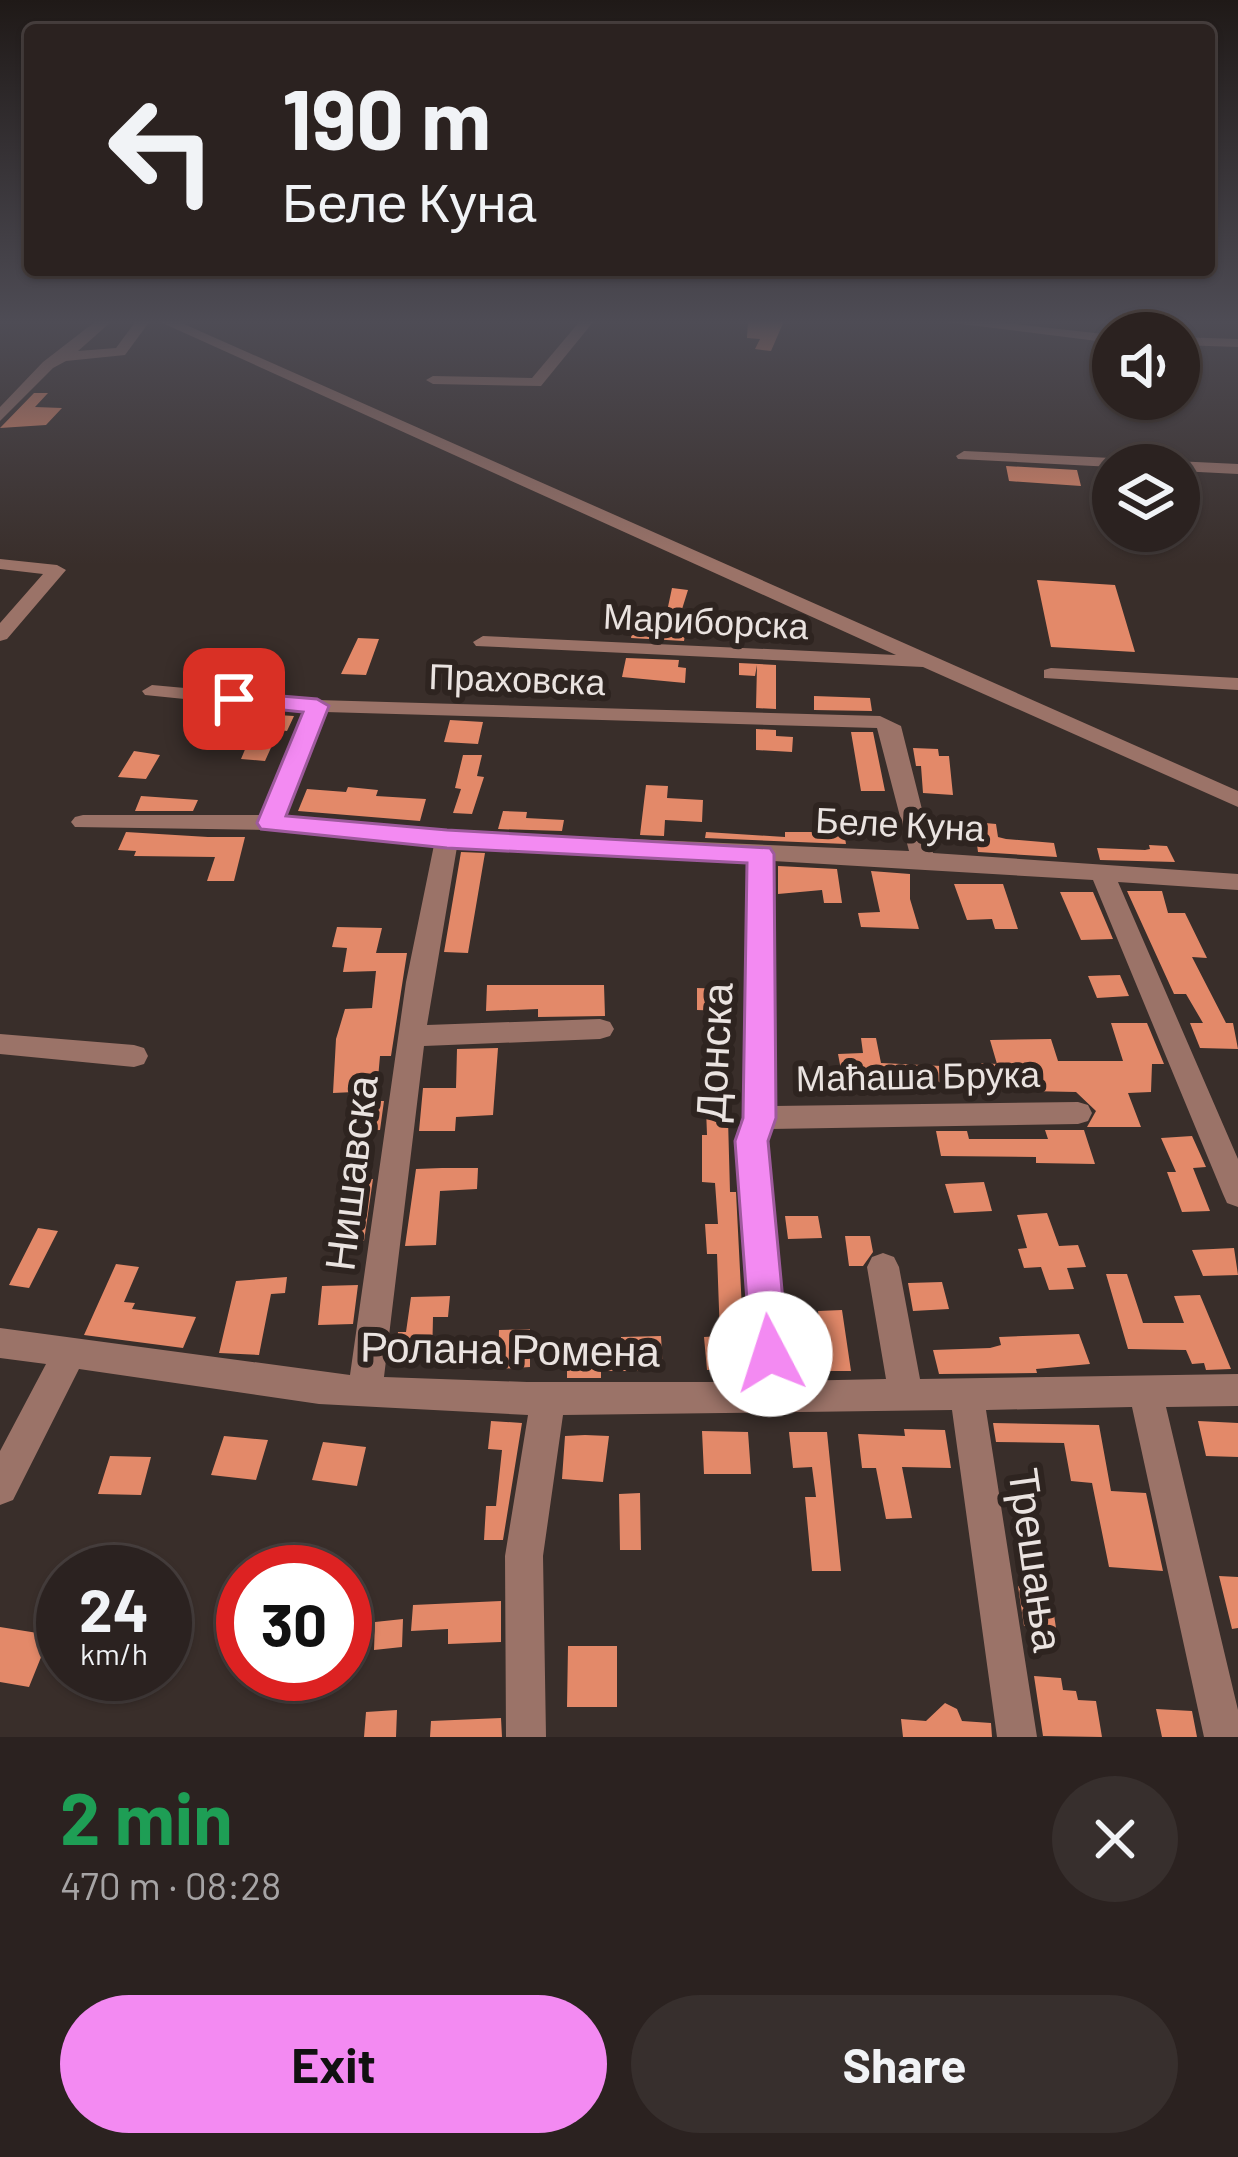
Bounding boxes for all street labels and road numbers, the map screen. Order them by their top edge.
street label: Мариборска [602,593,811,647]
street label: Праховска [428,653,607,703]
street label: Беле Куна [814,797,987,849]
street label: Донска [683,980,742,1123]
street label: Маћаша Брука [795,1051,1042,1099]
street label: Нишавска [312,1072,386,1273]
street label: Ролана Ромена [360,1319,661,1375]
street label: Трешања [999,1465,1076,1655]

